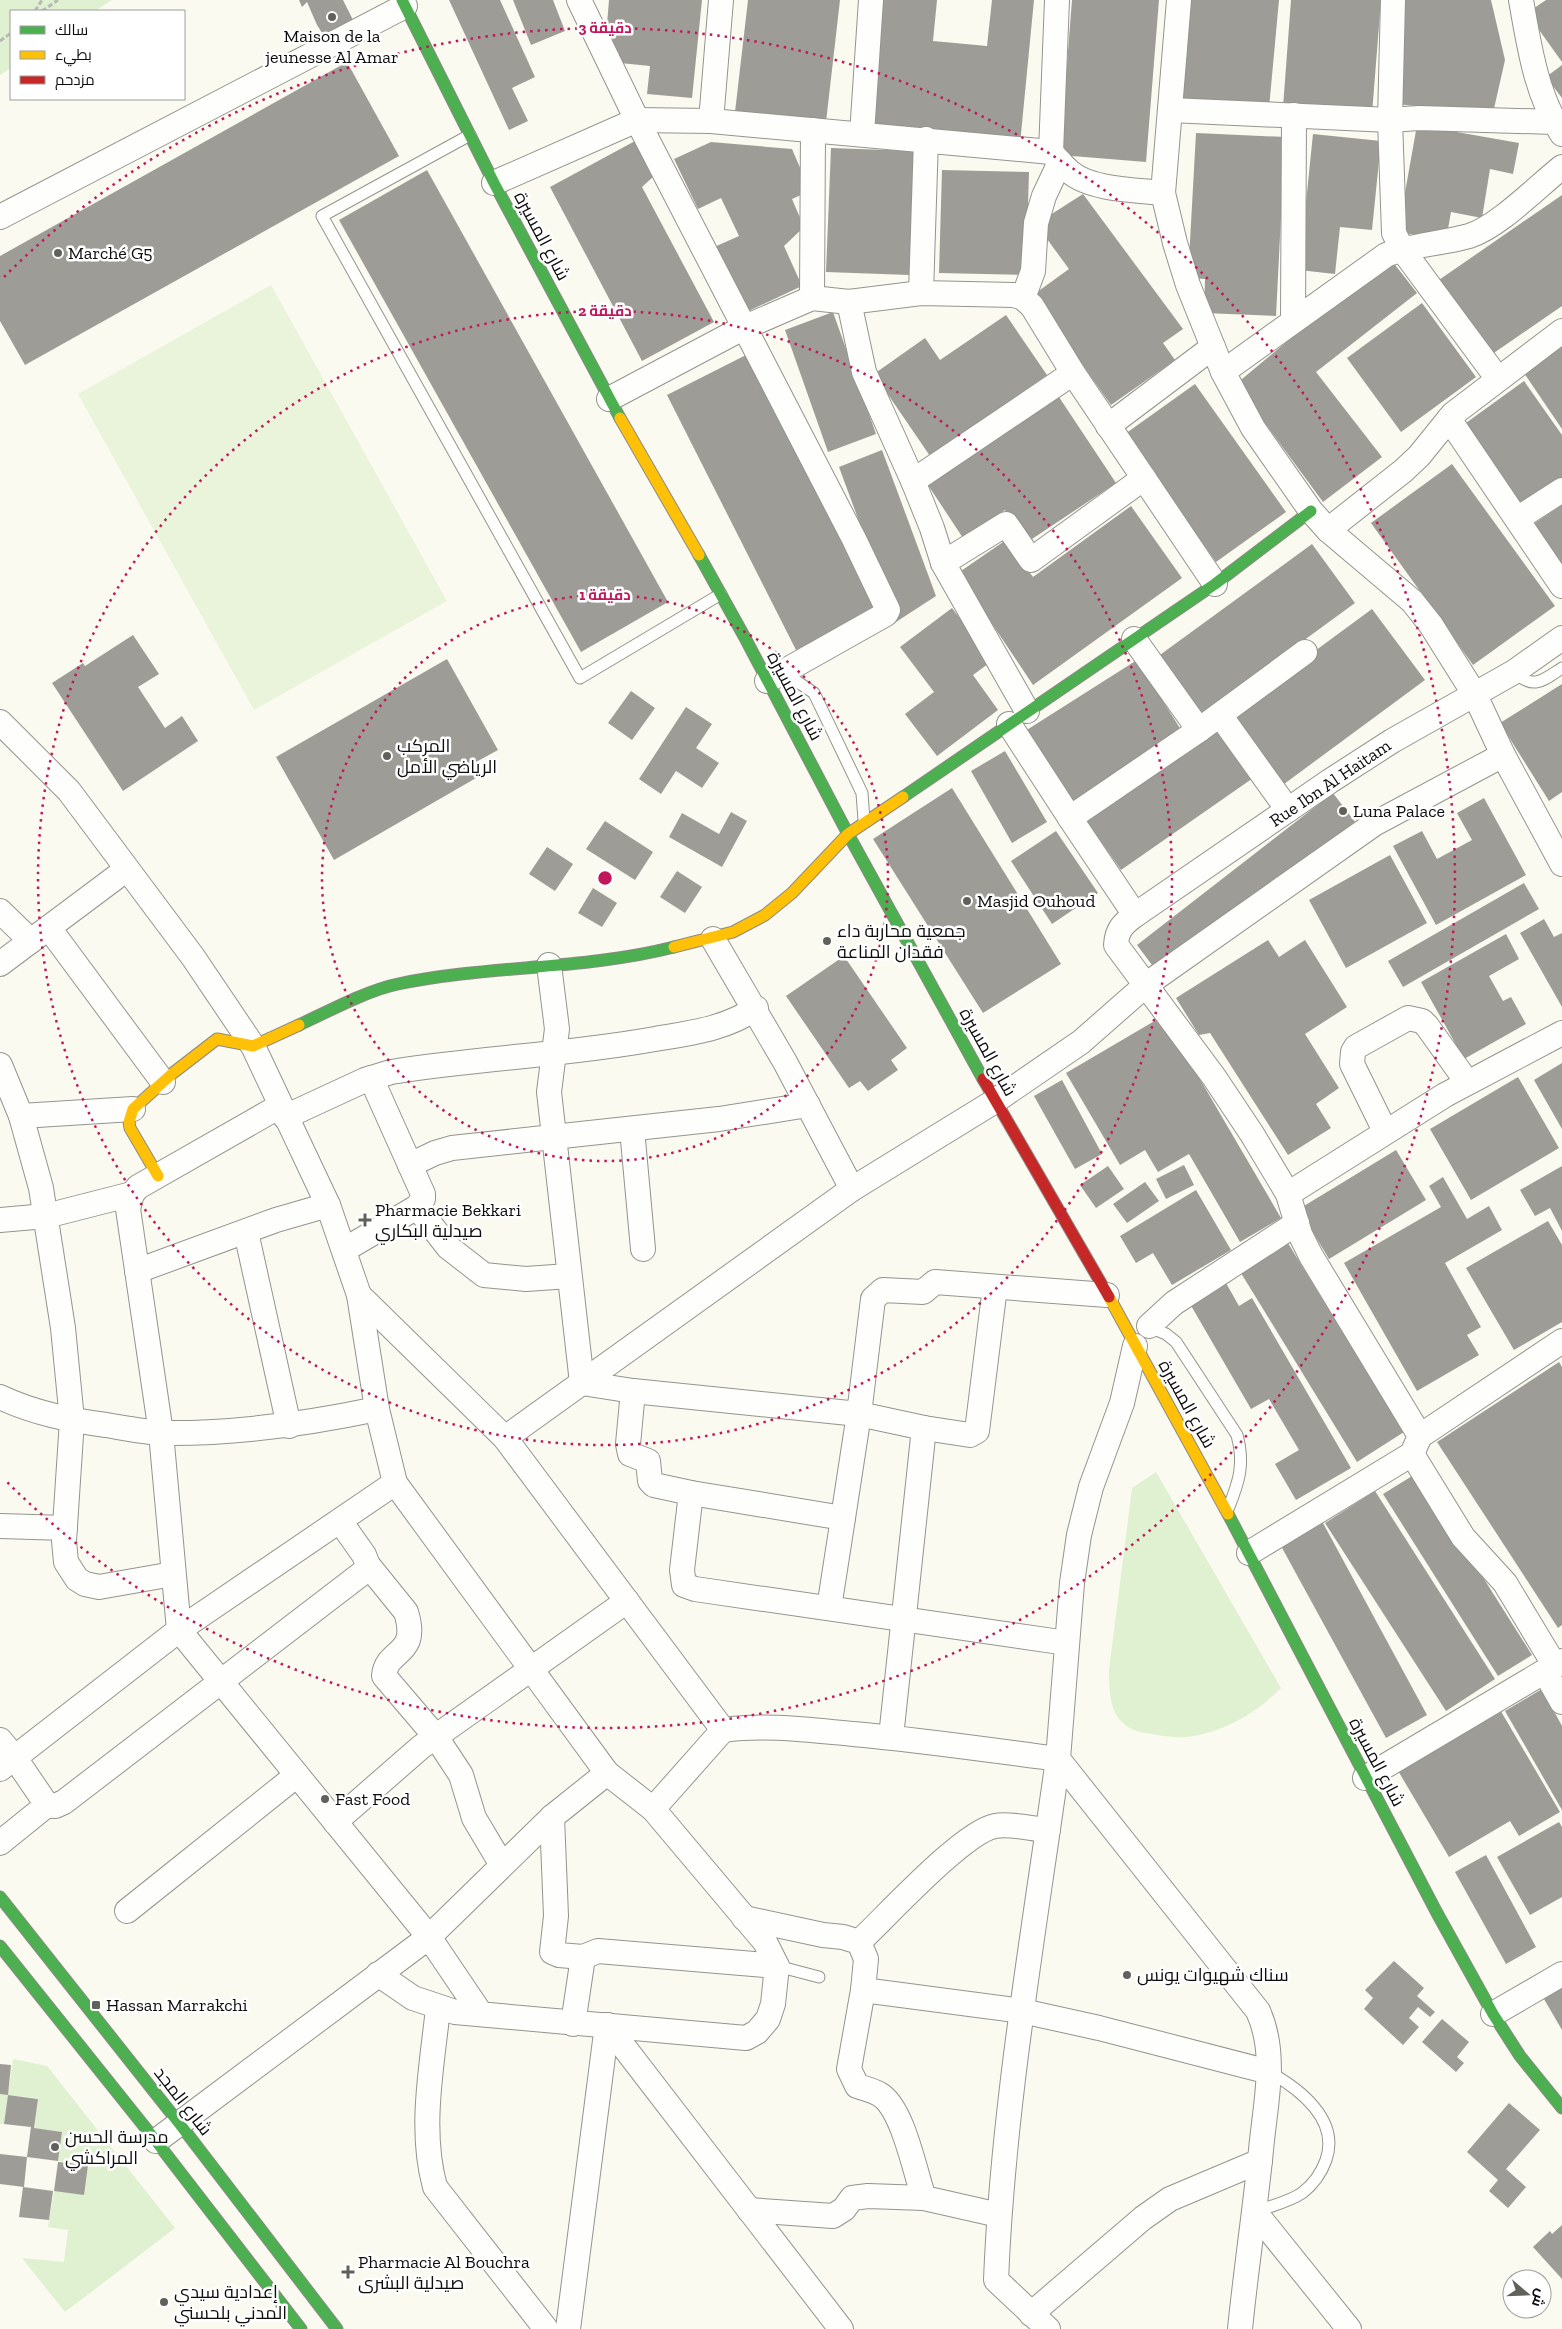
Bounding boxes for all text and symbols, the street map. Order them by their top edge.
legend [10,10,185,100]
marker: Maison de la jeunesse Al Amar [326,11,338,23]
text: 3 دقيقة [578,19,632,37]
text: سالك [55,21,88,39]
place label: Maison de la jeunesse Al Amar [264,25,399,68]
text: بطيء [55,46,92,67]
text: مزدحم [55,71,95,90]
street label: شارع المسيرة [508,188,575,285]
place label: Marché G5 [68,242,153,264]
marker: Marché G5 [52,247,64,259]
text: 2 دقيقة [578,302,632,320]
text: 1 دقيقة [579,586,631,604]
street label: شارع المسيرة [761,648,828,745]
street label: Rue Ibn Al Haitam [1265,734,1395,832]
place label: المركب الرياضي الأمل [397,735,497,780]
marker: المركب الرياضي الأمل [381,750,393,762]
place label: Luna Palace [1353,800,1445,822]
marker: Luna Palace [1337,805,1349,817]
centre of rings [596,869,614,887]
place label: Masjid Ouhoud [977,890,1095,912]
marker: Masjid Ouhoud [961,895,973,907]
place label: جمعية محاربة داء فقدان المناعة [837,920,965,963]
marker: جمعية محاربة داء فقدان المناعة [821,935,833,947]
street label: شارع المسيرة [954,1004,1021,1100]
place label: Pharmacie Bekkari صيدلية البكاري [375,1199,521,1245]
marker: Pharmacie Bekkari صيدلية البكاري [359,1214,371,1226]
street label: شارع المسيرة [1153,1356,1220,1452]
street label: شارع المسيرة [1343,1714,1410,1811]
place label: Fast Food [335,1788,410,1810]
marker: Fast Food [319,1793,331,1805]
place label: سناك شهيوات يونس [1137,1964,1289,1986]
marker: سناك شهيوات يونس [1121,1969,1133,1981]
place label: Hassan Marrakchi [106,1994,248,2016]
marker: Hassan Marrakchi [90,1999,102,2011]
street label: شارع المجد [148,2062,217,2140]
place label: مدرسة الحسن المراكشي [65,2126,169,2171]
marker: مدرسة الحسن المراكشي [49,2141,61,2153]
place label: Pharmacie Al Bouchra صيدلية البشرى [358,2251,530,2294]
marker: Pharmacie Al Bouchra صيدلية البشرى [342,2266,354,2278]
north arrow [1502,2269,1552,2319]
place label: إعدادية سيدي المدني بلحسني [174,2281,287,2327]
text: ش [1528,2287,1550,2309]
marker: إعدادية سيدي المدني بلحسني [158,2296,170,2308]

